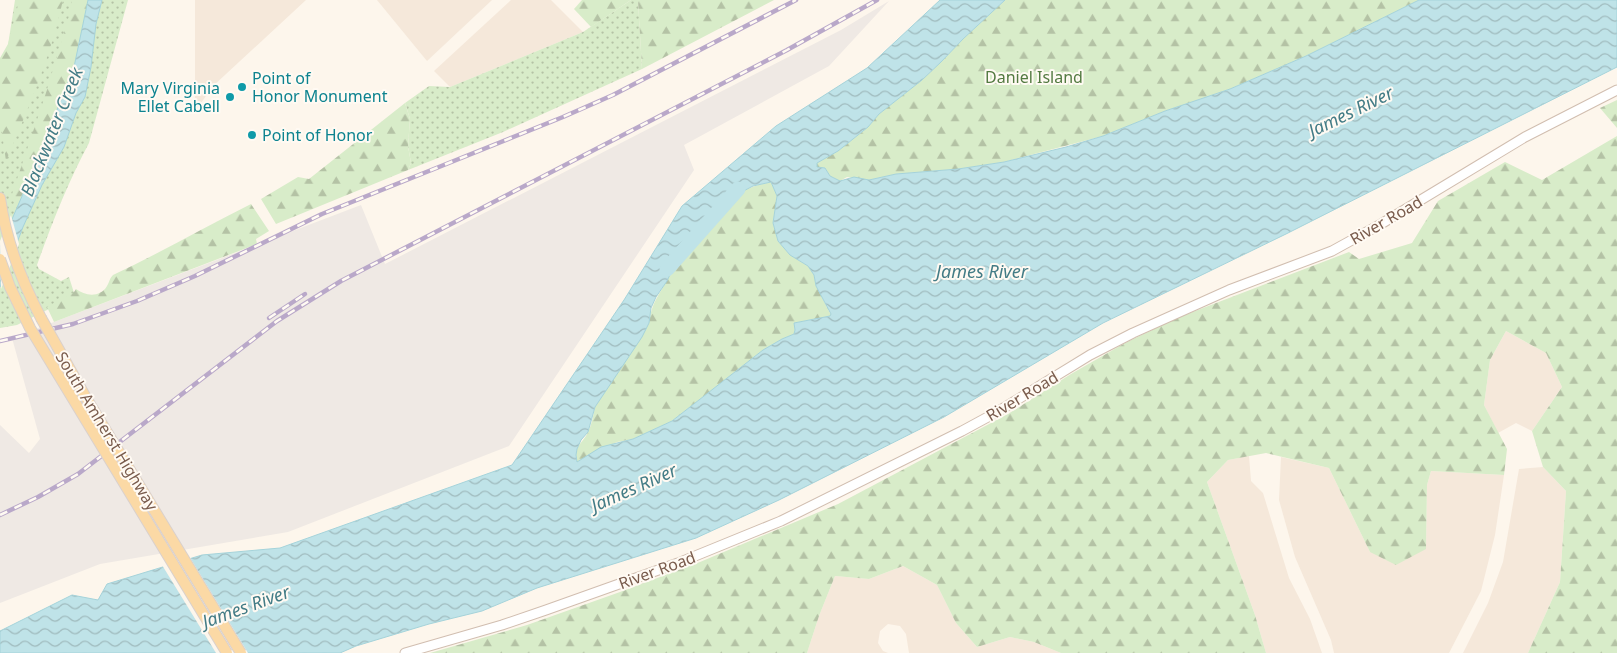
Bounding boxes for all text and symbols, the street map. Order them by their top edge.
water label: Blackwater Creek [14,63,88,200]
park label: Daniel Island [985,66,1083,88]
place label: Point of Honor Monument [252,67,388,107]
place label: Mary Virginia Ellet Cabell [120,77,220,117]
water label: James River [1301,80,1398,143]
marker: Point of Honor Monument [236,81,248,93]
marker: Mary Virginia Ellet Cabell [224,91,236,103]
place label: Point of Honor [262,124,373,146]
marker: Point of Honor [246,129,258,141]
street label: River Road [1346,190,1426,250]
water label: James River [933,259,1029,283]
street label: South Amherst Highway [51,347,164,515]
street label: River Road [982,366,1062,426]
water label: James River [584,457,681,518]
street label: River Road [615,546,699,594]
water label: James River [196,579,294,634]

